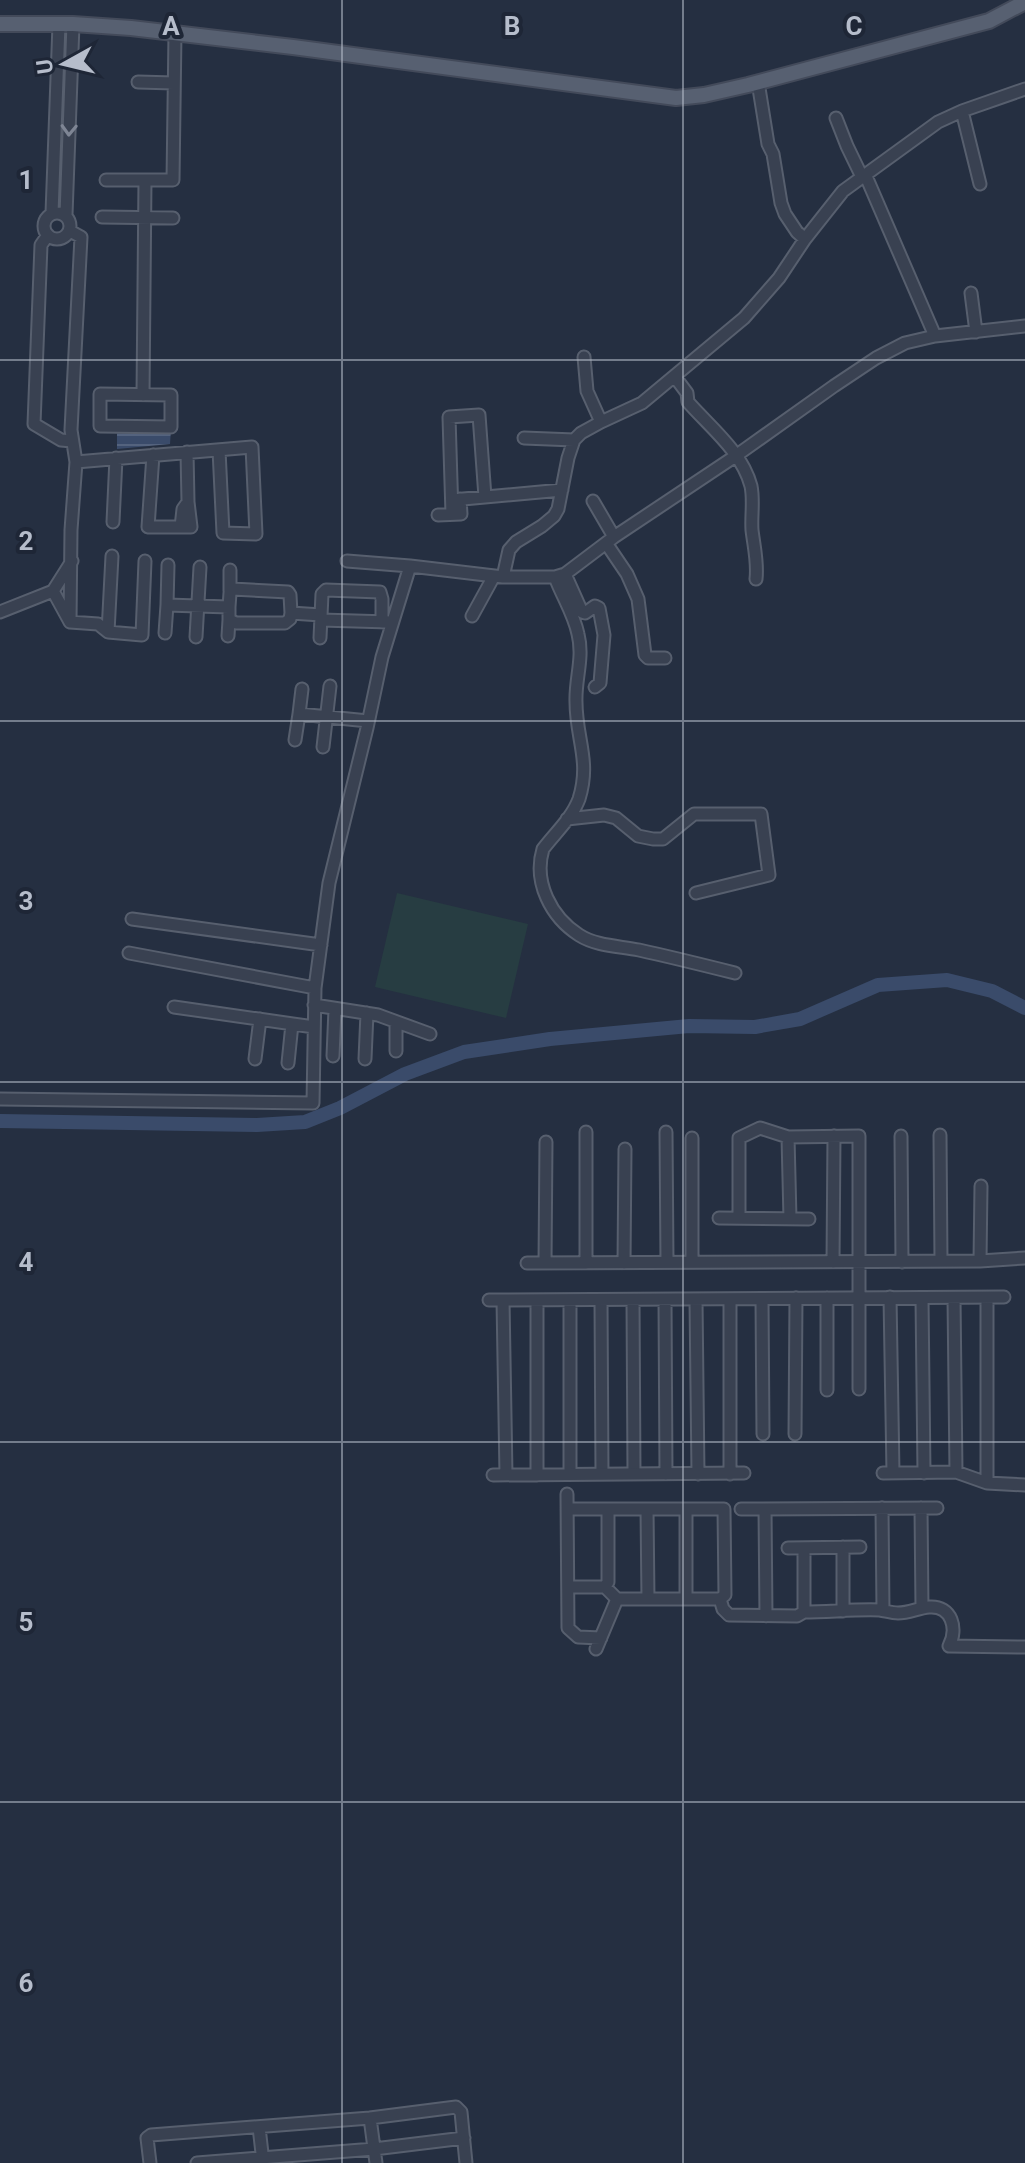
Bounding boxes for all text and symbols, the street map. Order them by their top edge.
text: A [162,11,180,41]
text: B [504,11,520,41]
text: C [845,11,863,41]
north arrow [24,24,104,104]
text: U [31,58,58,76]
one-way arrow [61,124,78,137]
text: 1 [19,165,33,195]
text: 2 [19,526,33,556]
text: 3 [19,886,33,916]
text: 4 [19,1247,34,1277]
text: 5 [19,1607,33,1637]
text: 6 [19,1968,34,1998]

